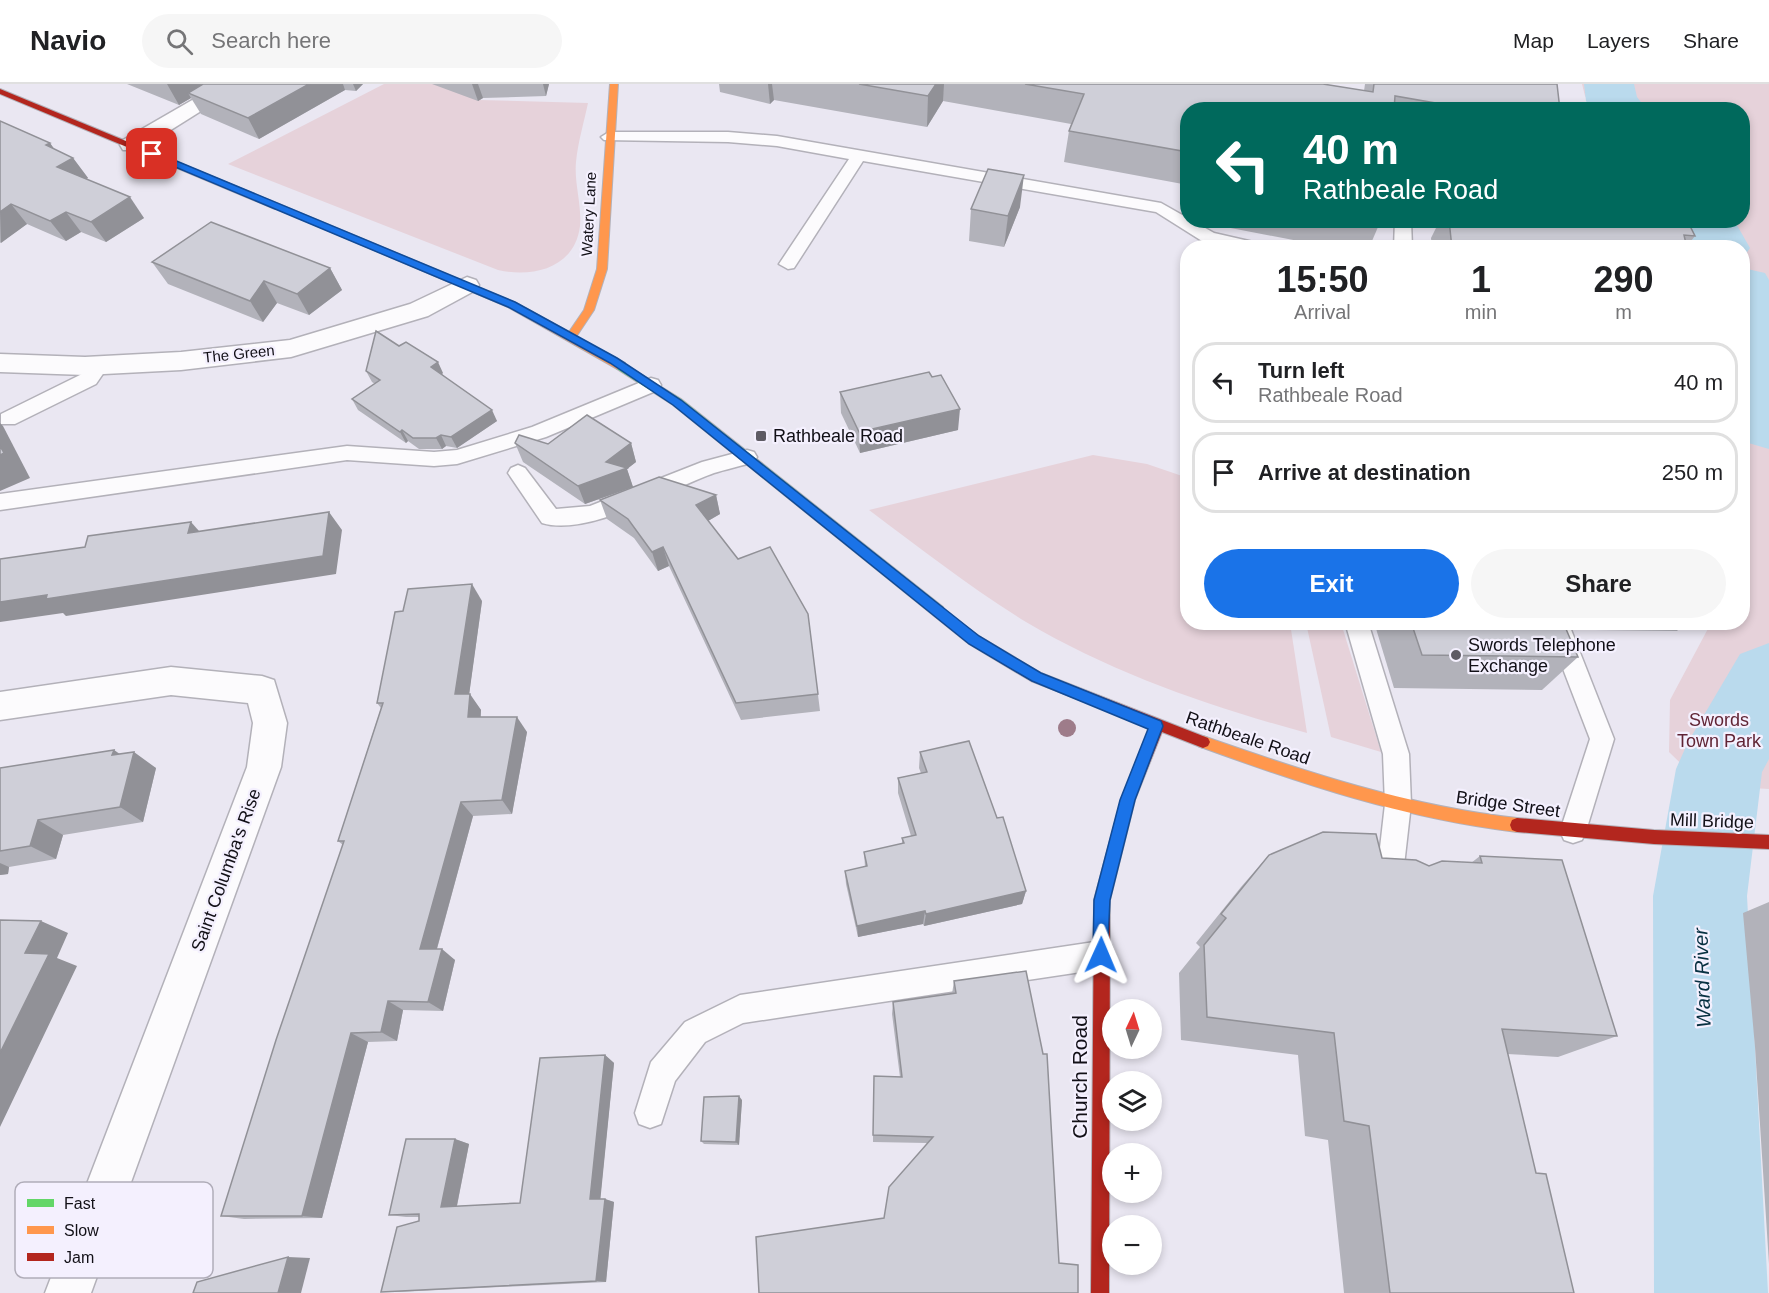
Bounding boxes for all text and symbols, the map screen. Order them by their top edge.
search box [142,14,562,68]
text: Navio [30,25,106,56]
icon: search [163,25,196,58]
text: Search here [211,28,331,53]
text: Map [1513,29,1554,52]
text: Layers [1587,29,1650,52]
text: Share [1683,29,1739,52]
icon: left [1204,126,1282,204]
text: 40 m [1303,126,1399,173]
pin [126,128,177,179]
icon: arrive [135,137,168,170]
street label: Watery Lane [578,171,599,257]
text: Rathbeale Road [1303,175,1498,205]
text: 15:50 [1276,259,1368,300]
text: 1 [1471,259,1491,300]
text: 290 [1593,259,1654,300]
text: Arrival [1294,301,1351,323]
text: min [1465,301,1497,323]
text: m [1615,301,1632,323]
street label: The Green [202,341,275,366]
text: Turn left [1258,358,1344,383]
icon: left [1207,366,1240,399]
text: 40 m [1674,370,1723,395]
text: Rathbeale Road [1258,384,1403,406]
place label: Rathbeale Road [773,426,903,446]
marker: Rathbeale Road [754,429,768,443]
icon: arrive [1207,456,1240,489]
text: Arrive at destination [1258,460,1471,485]
text: 250 m [1662,460,1723,485]
button: Exit [1204,549,1459,618]
button: Share [1471,549,1726,618]
place label: Swords Telephone Exchange [1468,635,1616,676]
marker: Swords Telephone Exchange [1449,648,1463,662]
street label: Rathbeale Road [1183,707,1313,769]
park label: Swords Town Park [1677,710,1762,751]
street label: Saint Columba's Rise [187,786,265,954]
street label: Bridge Street [1455,787,1561,821]
street label: Mill Bridge [1670,810,1754,832]
position arrow [1069,923,1133,987]
water label: Ward River [1689,926,1715,1028]
north arrow [1102,999,1162,1059]
map controls [1102,999,1162,1275]
street label: Church Road [1068,1015,1091,1139]
button: layers [1102,1071,1162,1131]
button: + [1102,1143,1162,1203]
legend [15,1182,213,1278]
text: Fast [64,1195,96,1212]
button: − [1102,1215,1162,1275]
text: Slow [64,1222,99,1239]
text: Jam [64,1249,94,1266]

